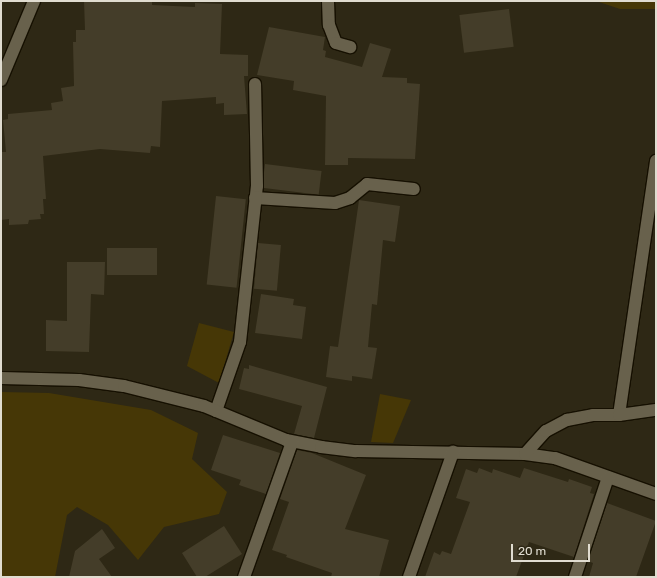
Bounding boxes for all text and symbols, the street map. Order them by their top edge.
scale bar [513,536,592,562]
text: 20 m [518,544,546,558]

